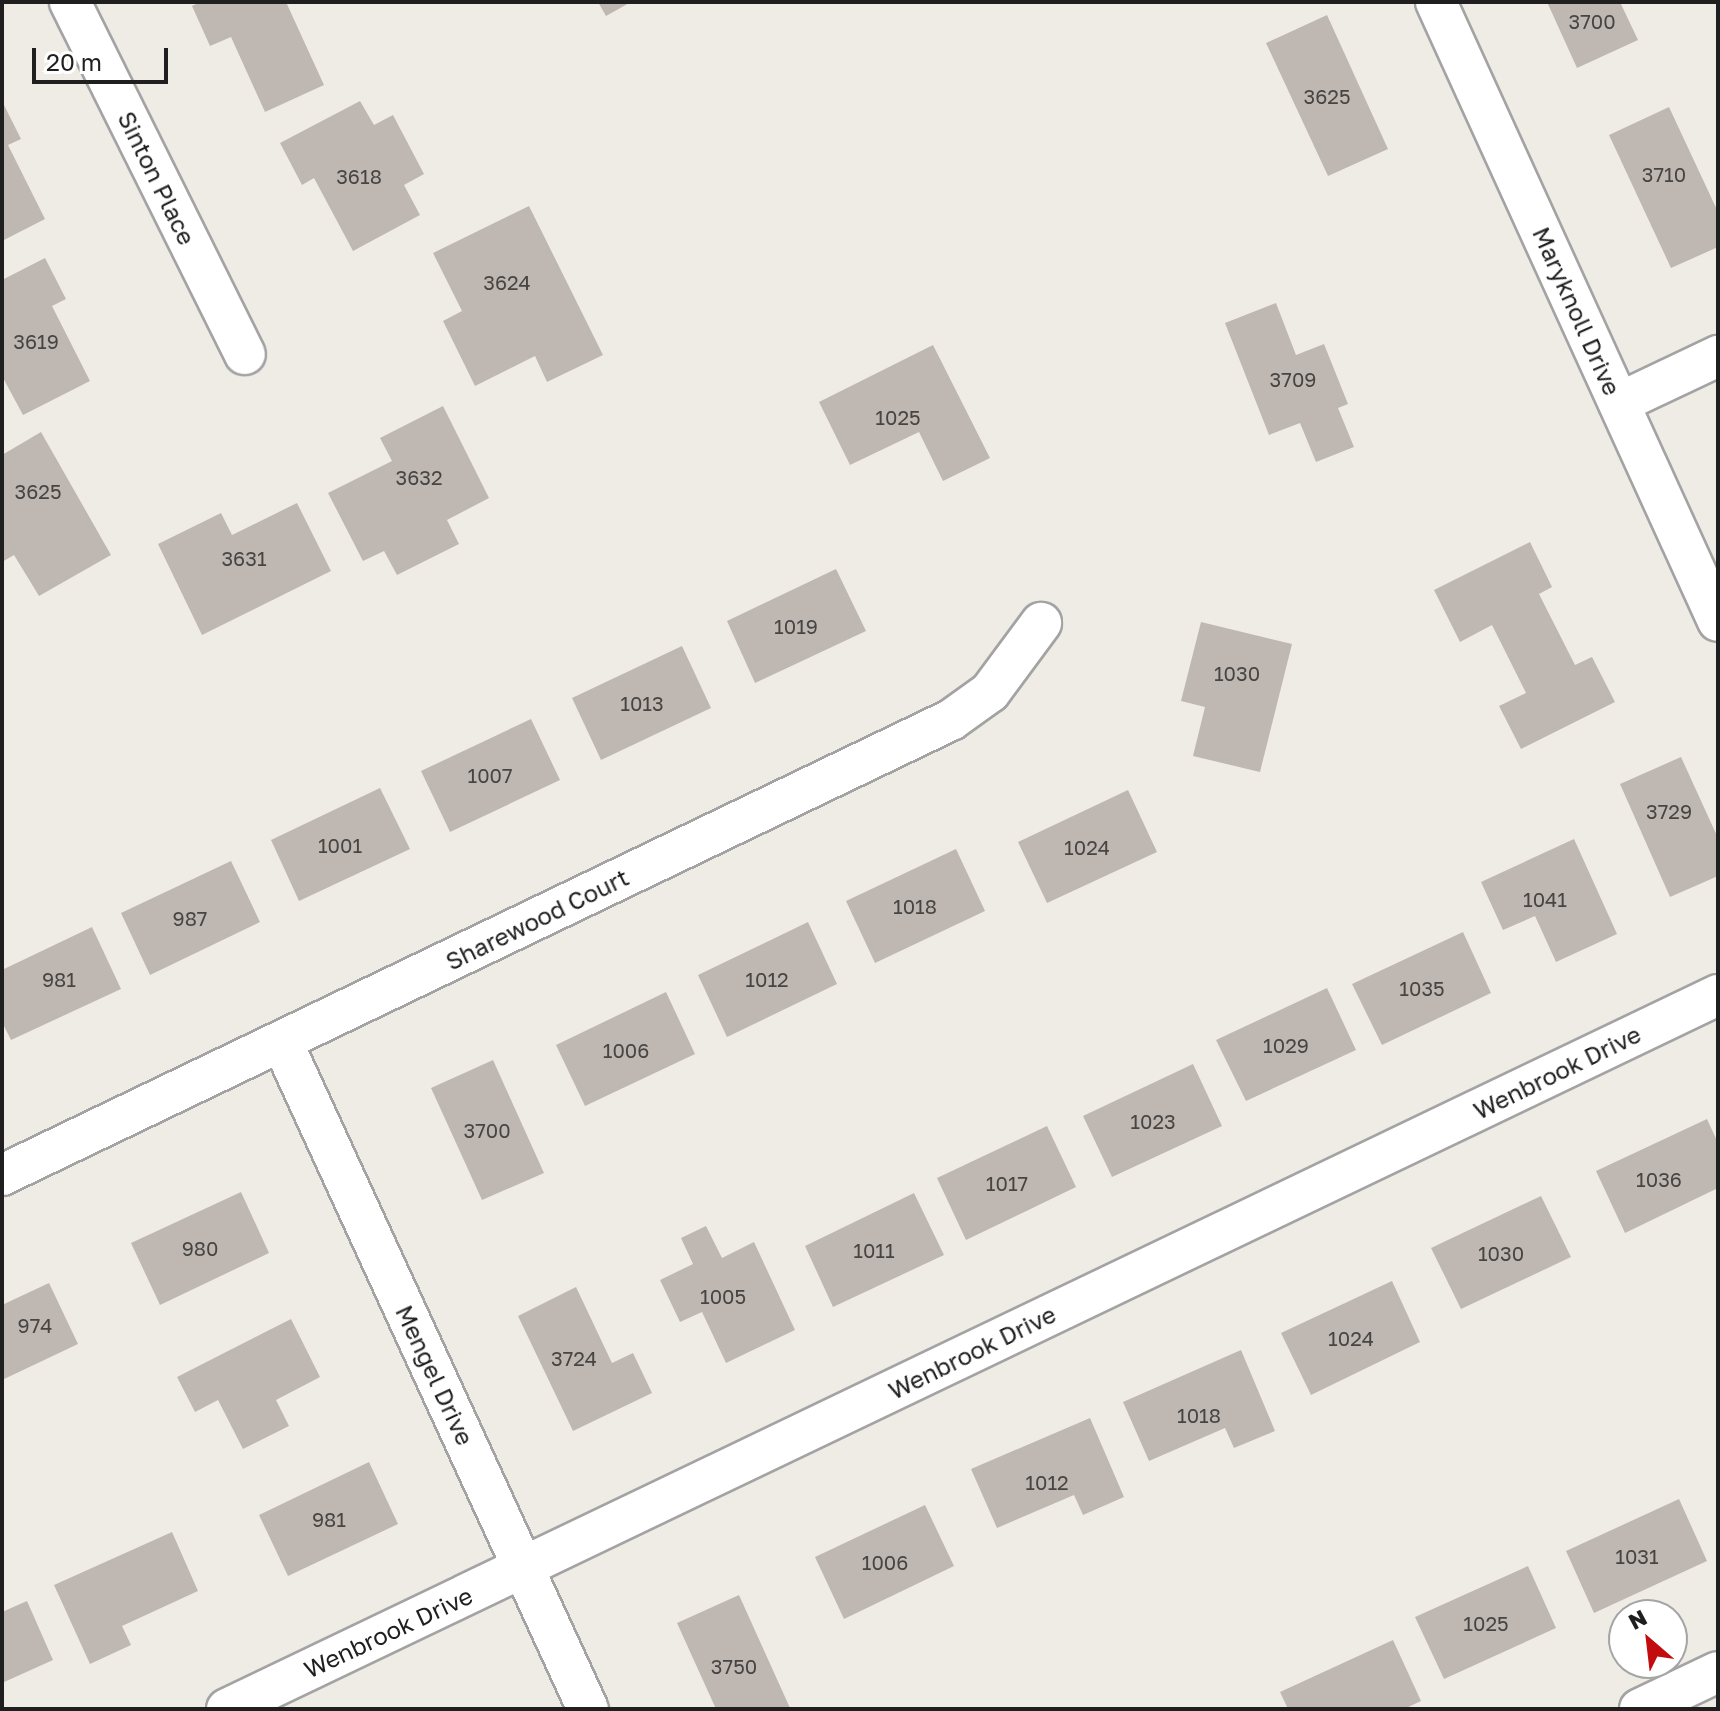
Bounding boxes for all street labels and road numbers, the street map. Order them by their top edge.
street label: Sinton Place [112,107,202,249]
street label: Maryknoll Drive [1527,222,1627,400]
street label: Sharewood Court [441,862,633,976]
street label: Wenbrook Drive [1469,1019,1645,1125]
street label: Wenbrook Drive [884,1299,1060,1405]
street label: Mengel Drive [390,1300,480,1450]
street label: Wenbrook Drive [299,1580,477,1684]

